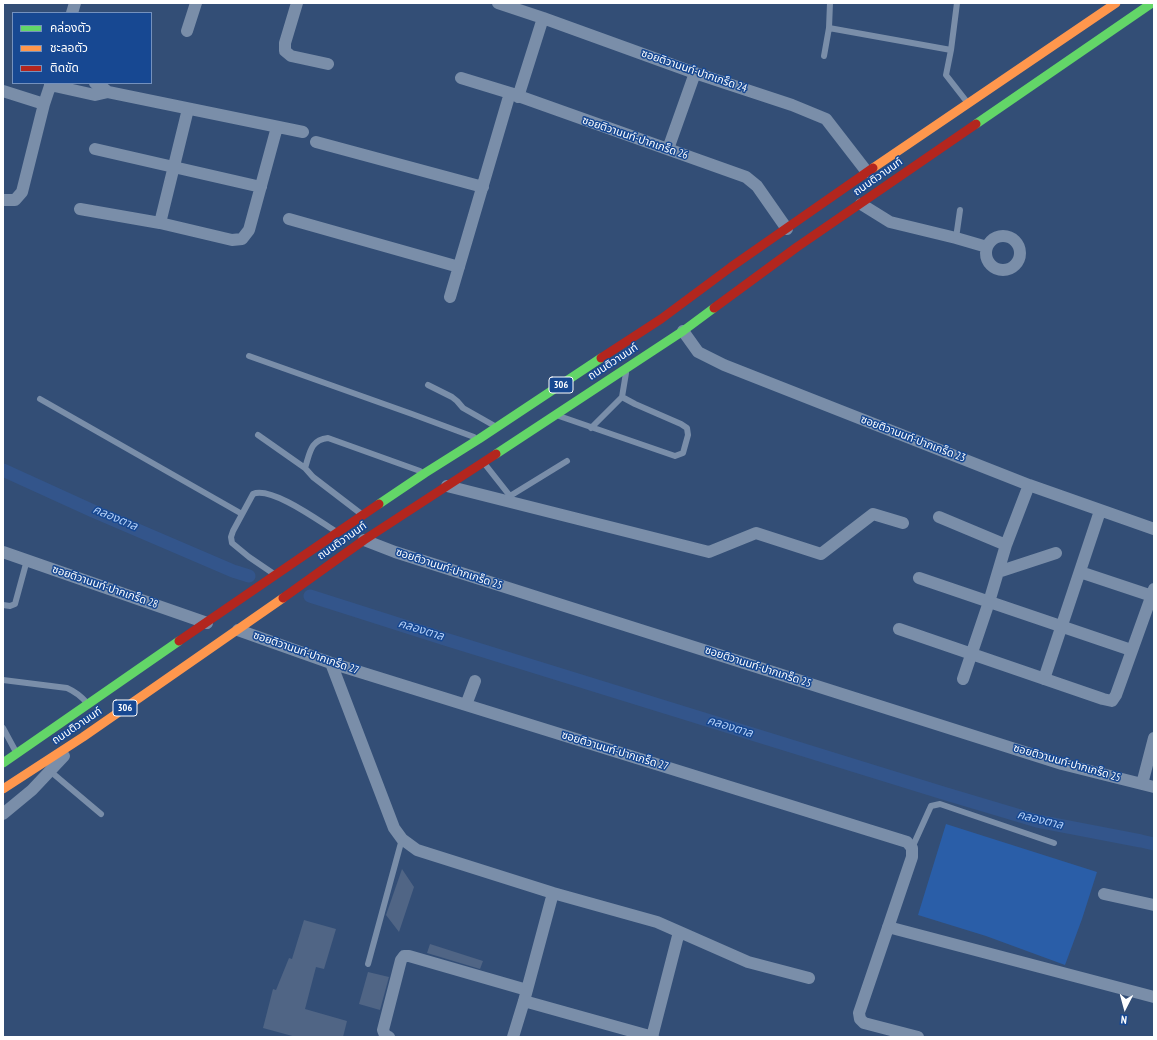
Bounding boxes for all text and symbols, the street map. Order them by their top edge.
legend [12,12,152,84]
text: คล่องตัว [50,20,91,35]
text: ชะลอตัว [50,40,88,55]
street label: ซอยติวานนท์-ปากเกร็ด 24 [639,47,749,95]
text: ติดขัด [50,60,79,75]
street label: ซอยติวานนท์-ปากเกร็ด 26 [580,114,690,162]
street label: ถนนติวานนท์ [851,155,905,199]
street label: ถนนติวานนท์ [585,341,641,383]
road number: 306 [549,377,573,393]
street label: ซอยติวานนท์-ปากเกร็ด 23 [859,413,967,465]
water label: คลองตาล [91,502,139,534]
street label: ถนนติวานนท์ [315,519,369,563]
street label: ซอยติวานนท์-ปากเกร็ด 25 [394,546,504,592]
street label: ซอยติวานนท์-ปากเกร็ด 28 [50,563,160,611]
water label: คลองตาล [396,616,446,644]
street label: ซอยติวานนท์-ปากเกร็ด 27 [251,629,361,677]
street label: ซอยติวานนท์-ปากเกร็ด 25 [703,644,813,690]
road number: 306 [113,700,137,716]
street label: ถนนติวานนท์ [50,705,104,747]
water label: คลองตาล [705,713,755,741]
street label: ซอยติวานนท์-ปากเกร็ด 27 [560,728,670,774]
street label: ซอยติวานนท์-ปากเกร็ด 25 [1012,741,1122,785]
water label: คลองตาล [1016,807,1064,833]
north arrow [1105,988,1145,1028]
text: N [1120,1013,1127,1027]

